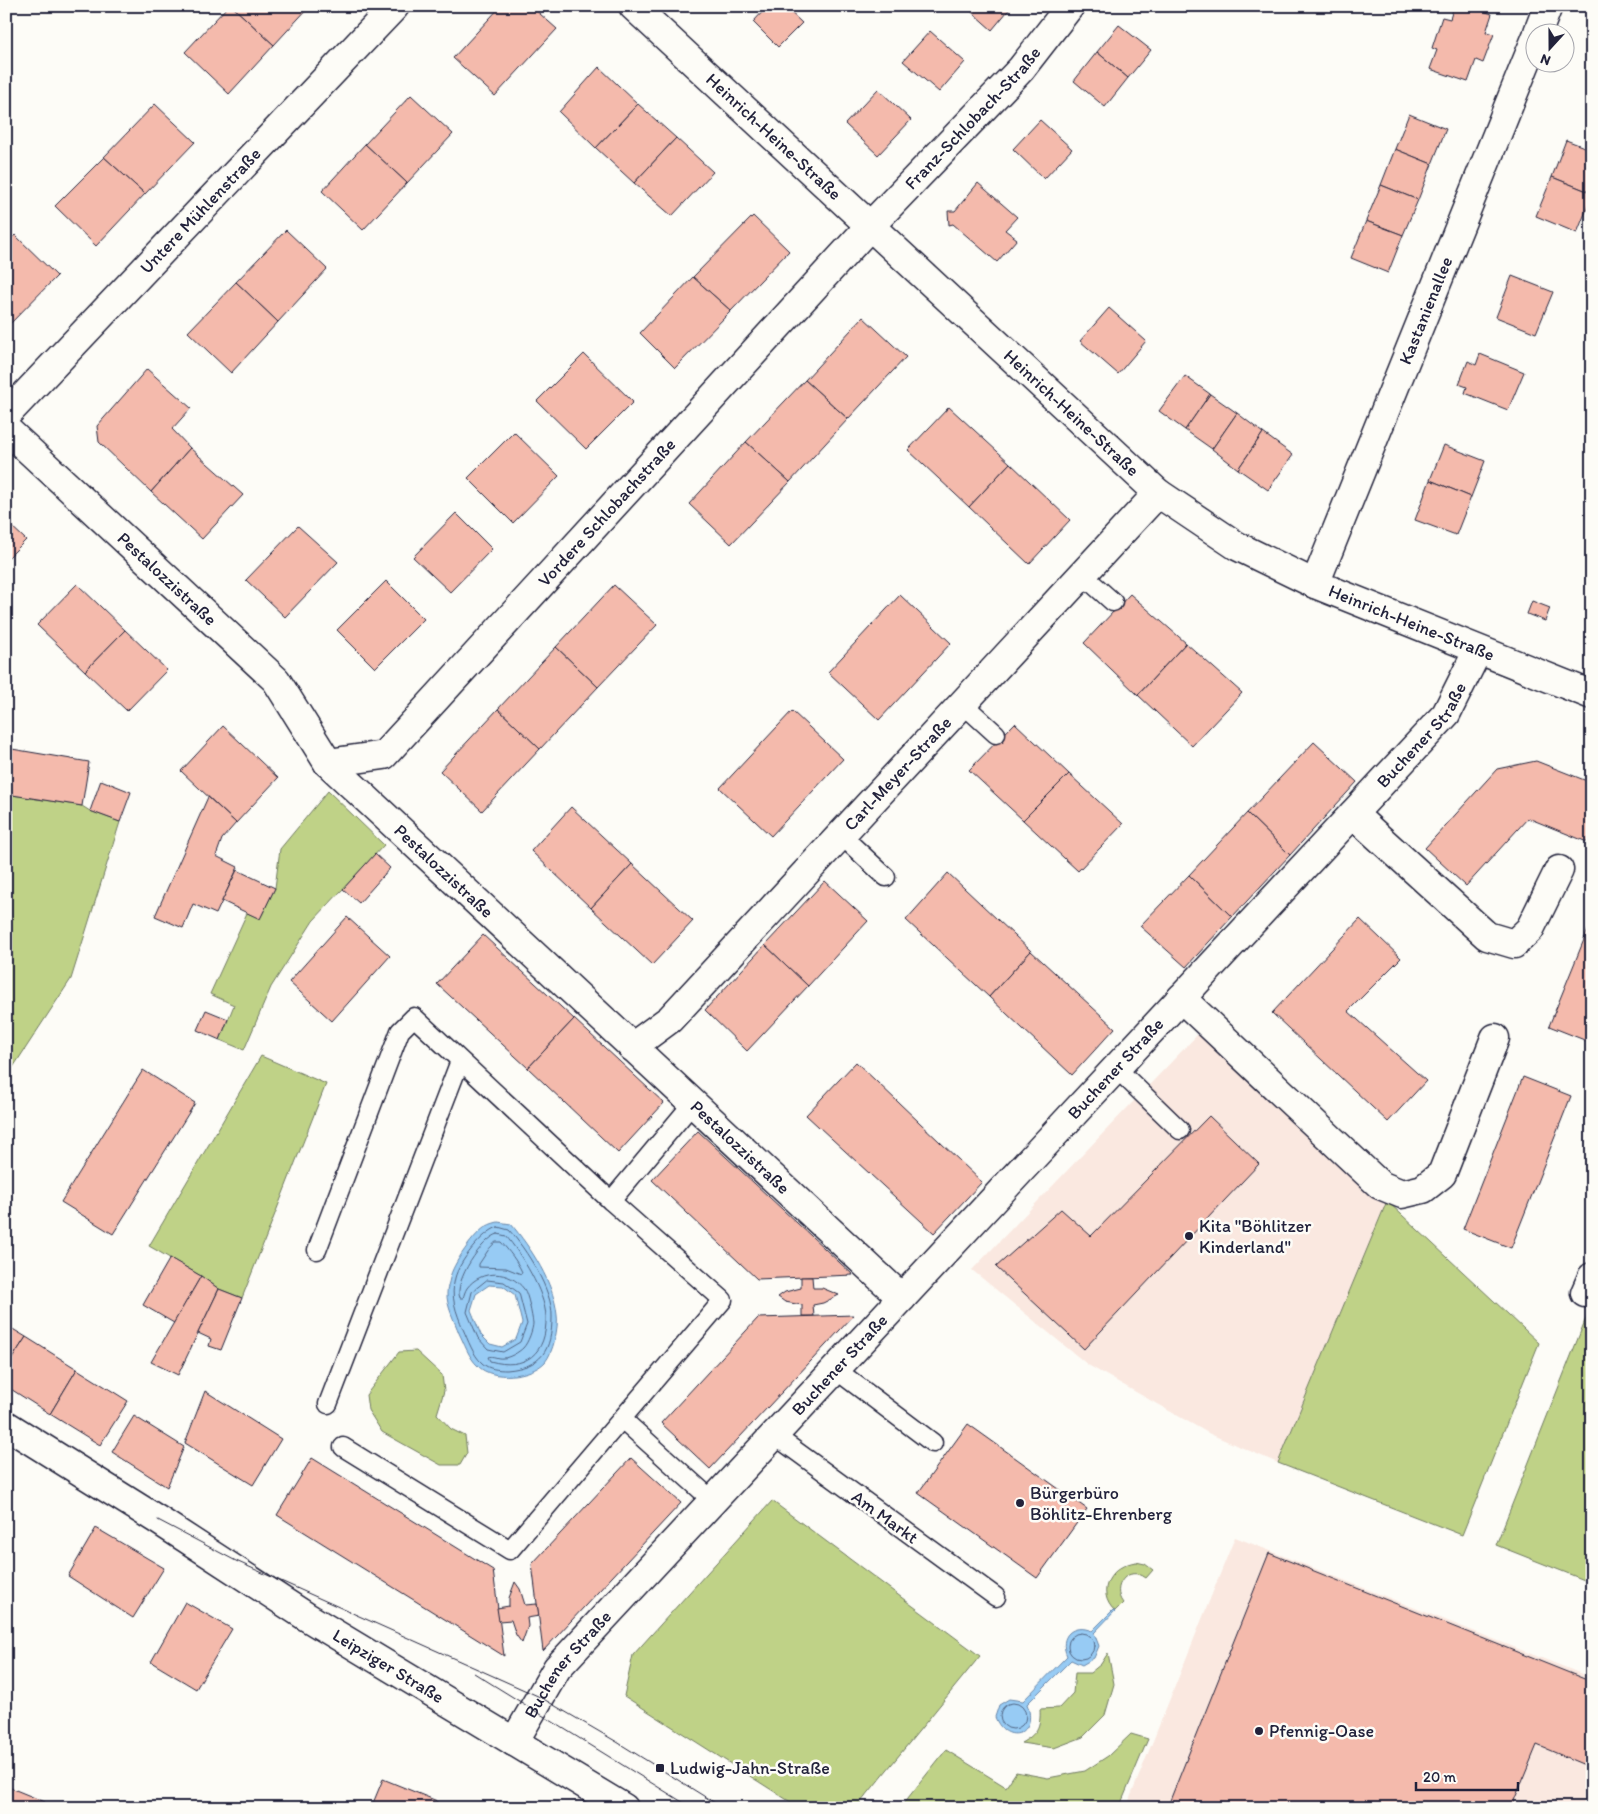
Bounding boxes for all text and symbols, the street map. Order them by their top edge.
north arrow [1526,22,1576,72]
street label: Franz-Schlobach-Straße [900,42,1045,194]
text: N [1538,50,1553,69]
street label: Heinrich-Heine-Straße [701,68,846,205]
street label: Untere Mühlenstraße [135,143,266,278]
street label: Kastanienallee [1394,253,1457,368]
street label: Heinrich-Heine-Straße [999,344,1144,481]
street label: Vordere Schlobachstraße [533,434,680,591]
street label: Pestalozzistraße [113,527,221,630]
street label: Heinrich-Heine-Straße [1325,580,1498,666]
street label: Buchener Straße [1372,679,1471,793]
street label: Carl-Meyer-Straße [839,712,956,835]
street label: Pestalozzistraße [390,819,498,923]
street label: Buchener Straße [1063,1013,1168,1124]
street label: Pestalozzistraße [686,1096,794,1199]
place label: Kita "Böhlitzer Kinderland" [1199,1215,1312,1258]
marker: Kita "Böhlitzer Kinderland" [1183,1230,1195,1242]
street label: Buchener Straße [787,1309,892,1420]
place label: Bürgerbüro Böhlitz-Ehrenberg [1030,1482,1173,1525]
street label: Am Markt [847,1485,923,1549]
marker: Bürgerbüro Böhlitz-Ehrenberg [1014,1497,1026,1509]
street label: Buchener Straße [519,1606,616,1722]
street label: Leipziger Straße [329,1624,448,1708]
place label: Pfennig-Oase [1269,1720,1374,1742]
marker: Pfennig-Oase [1253,1725,1265,1737]
place label: Ludwig-Jahn-Straße [670,1757,830,1779]
scale bar [1416,1759,1518,1791]
marker: Ludwig-Jahn-Straße [654,1762,666,1774]
text: 20 m [1423,1768,1457,1786]

